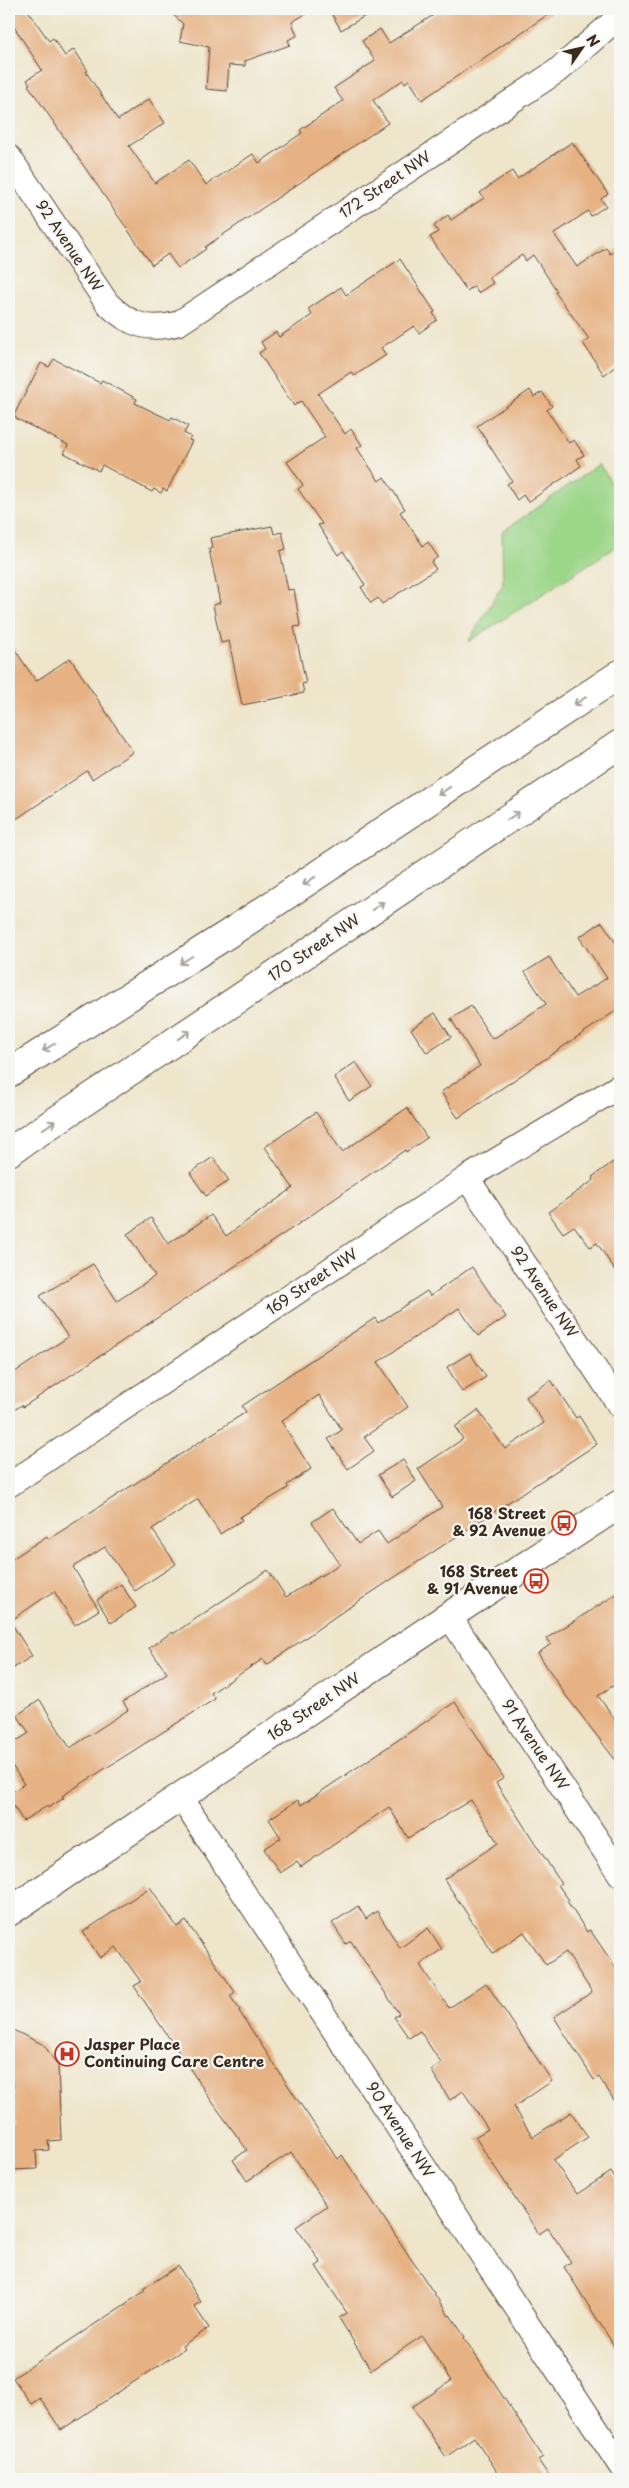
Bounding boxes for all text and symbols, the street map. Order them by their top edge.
north arrow [556,22,606,72]
text: N [581,30,605,51]
street label: 172 Street NW [333,144,435,223]
street label: 92 Avenue NW [31,195,110,296]
one-way arrow [573,696,587,706]
one-way arrow [437,786,451,796]
one-way arrow [506,811,520,821]
one-way arrow [302,876,316,886]
one-way arrow [371,901,385,911]
street label: 170 Street NW [263,907,364,986]
one-way arrow [180,956,194,966]
one-way arrow [177,1030,191,1040]
one-way arrow [43,1043,57,1053]
one-way arrow [42,1120,56,1130]
street label: 169 Street NW [261,1241,362,1320]
street label: 92 Avenue NW [506,1241,585,1342]
place label: 168 Street & 92 Avenue [452,1501,546,1541]
bus stop icon: 168 Street & 92 Avenue [551,1510,577,1536]
place label: 168 Street & 91 Avenue [427,1559,518,1599]
bus stop icon: 168 Street & 91 Avenue [523,1568,549,1594]
street label: 168 Street NW [262,1666,364,1745]
street label: 91 Avenue NW [497,1694,575,1794]
place label: Jasper Place Continuing Care Centre [84,2032,264,2072]
hospital icon: Jasper Place Continuing Care Centre [54,2041,80,2067]
street label: 90 Avenue NW [362,2077,441,2182]

